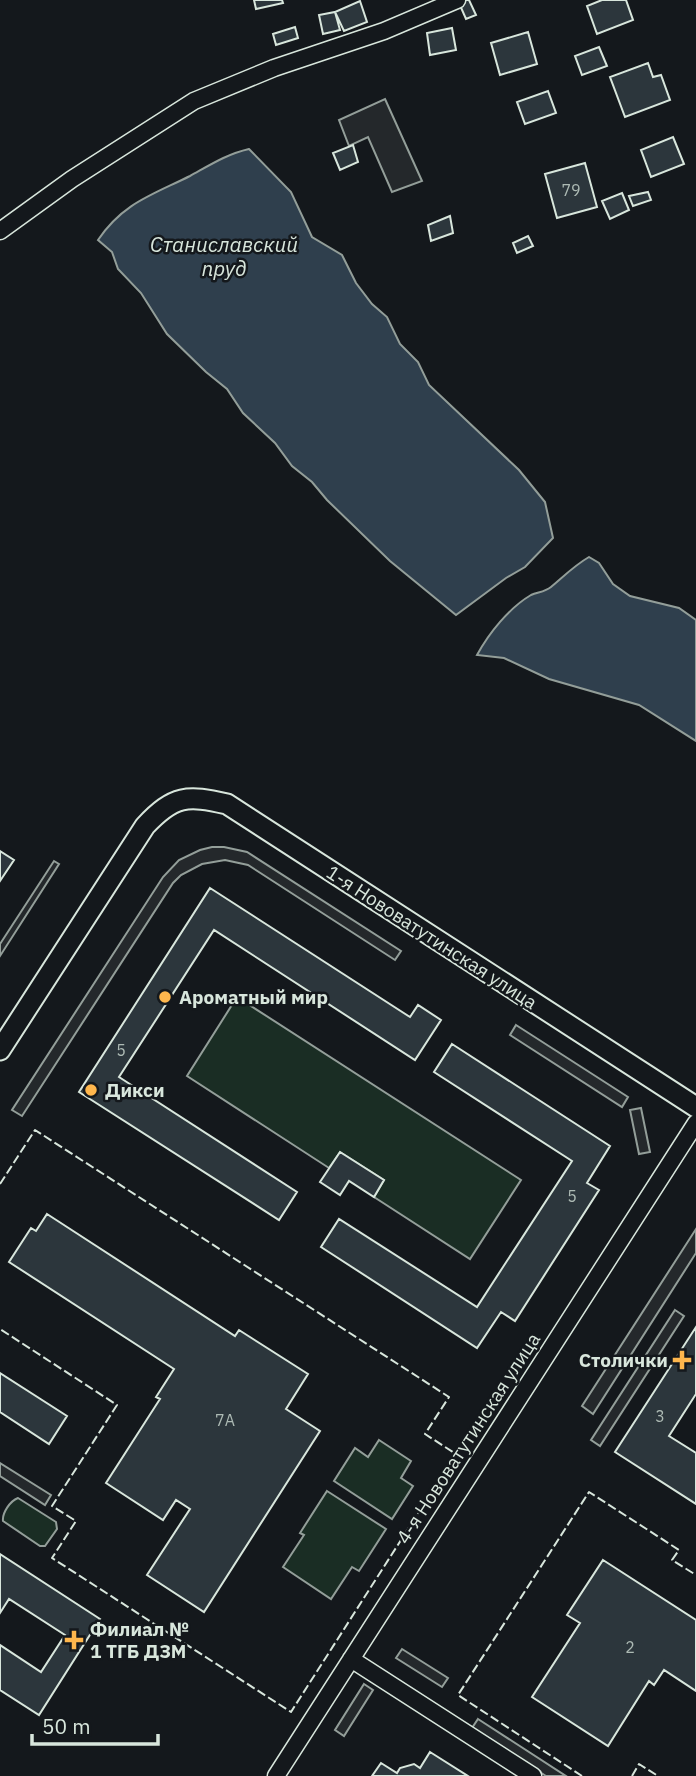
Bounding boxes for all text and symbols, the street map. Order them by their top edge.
house number: 79 [561,180,581,200]
water label: Станиславский пруд [150,230,298,282]
street label: 1-я Нововатутинская улица [322,860,542,1014]
place label: Ароматный мир [179,985,328,1009]
marker: Ароматный мир [157,989,173,1005]
house number: 5 [116,1040,126,1060]
place label: Дикси [105,1078,165,1102]
marker: Дикси [83,1082,99,1098]
house number: 5 [567,1186,577,1206]
street label: 4-я Нововатутинская улица [391,1328,545,1548]
place label: Столички [579,1348,668,1372]
marker: Столички [674,1352,690,1368]
house number: 3 [655,1406,665,1426]
house number: 7А [215,1410,235,1430]
place label: Филиал № 1 ТГБ ДЗМ [90,1617,189,1663]
marker: Филиал № 1 ТГБ ДЗМ [64,1630,84,1650]
house number: 2 [625,1637,635,1657]
scale bar [32,1702,158,1746]
text: 50 m [42,1712,91,1740]

